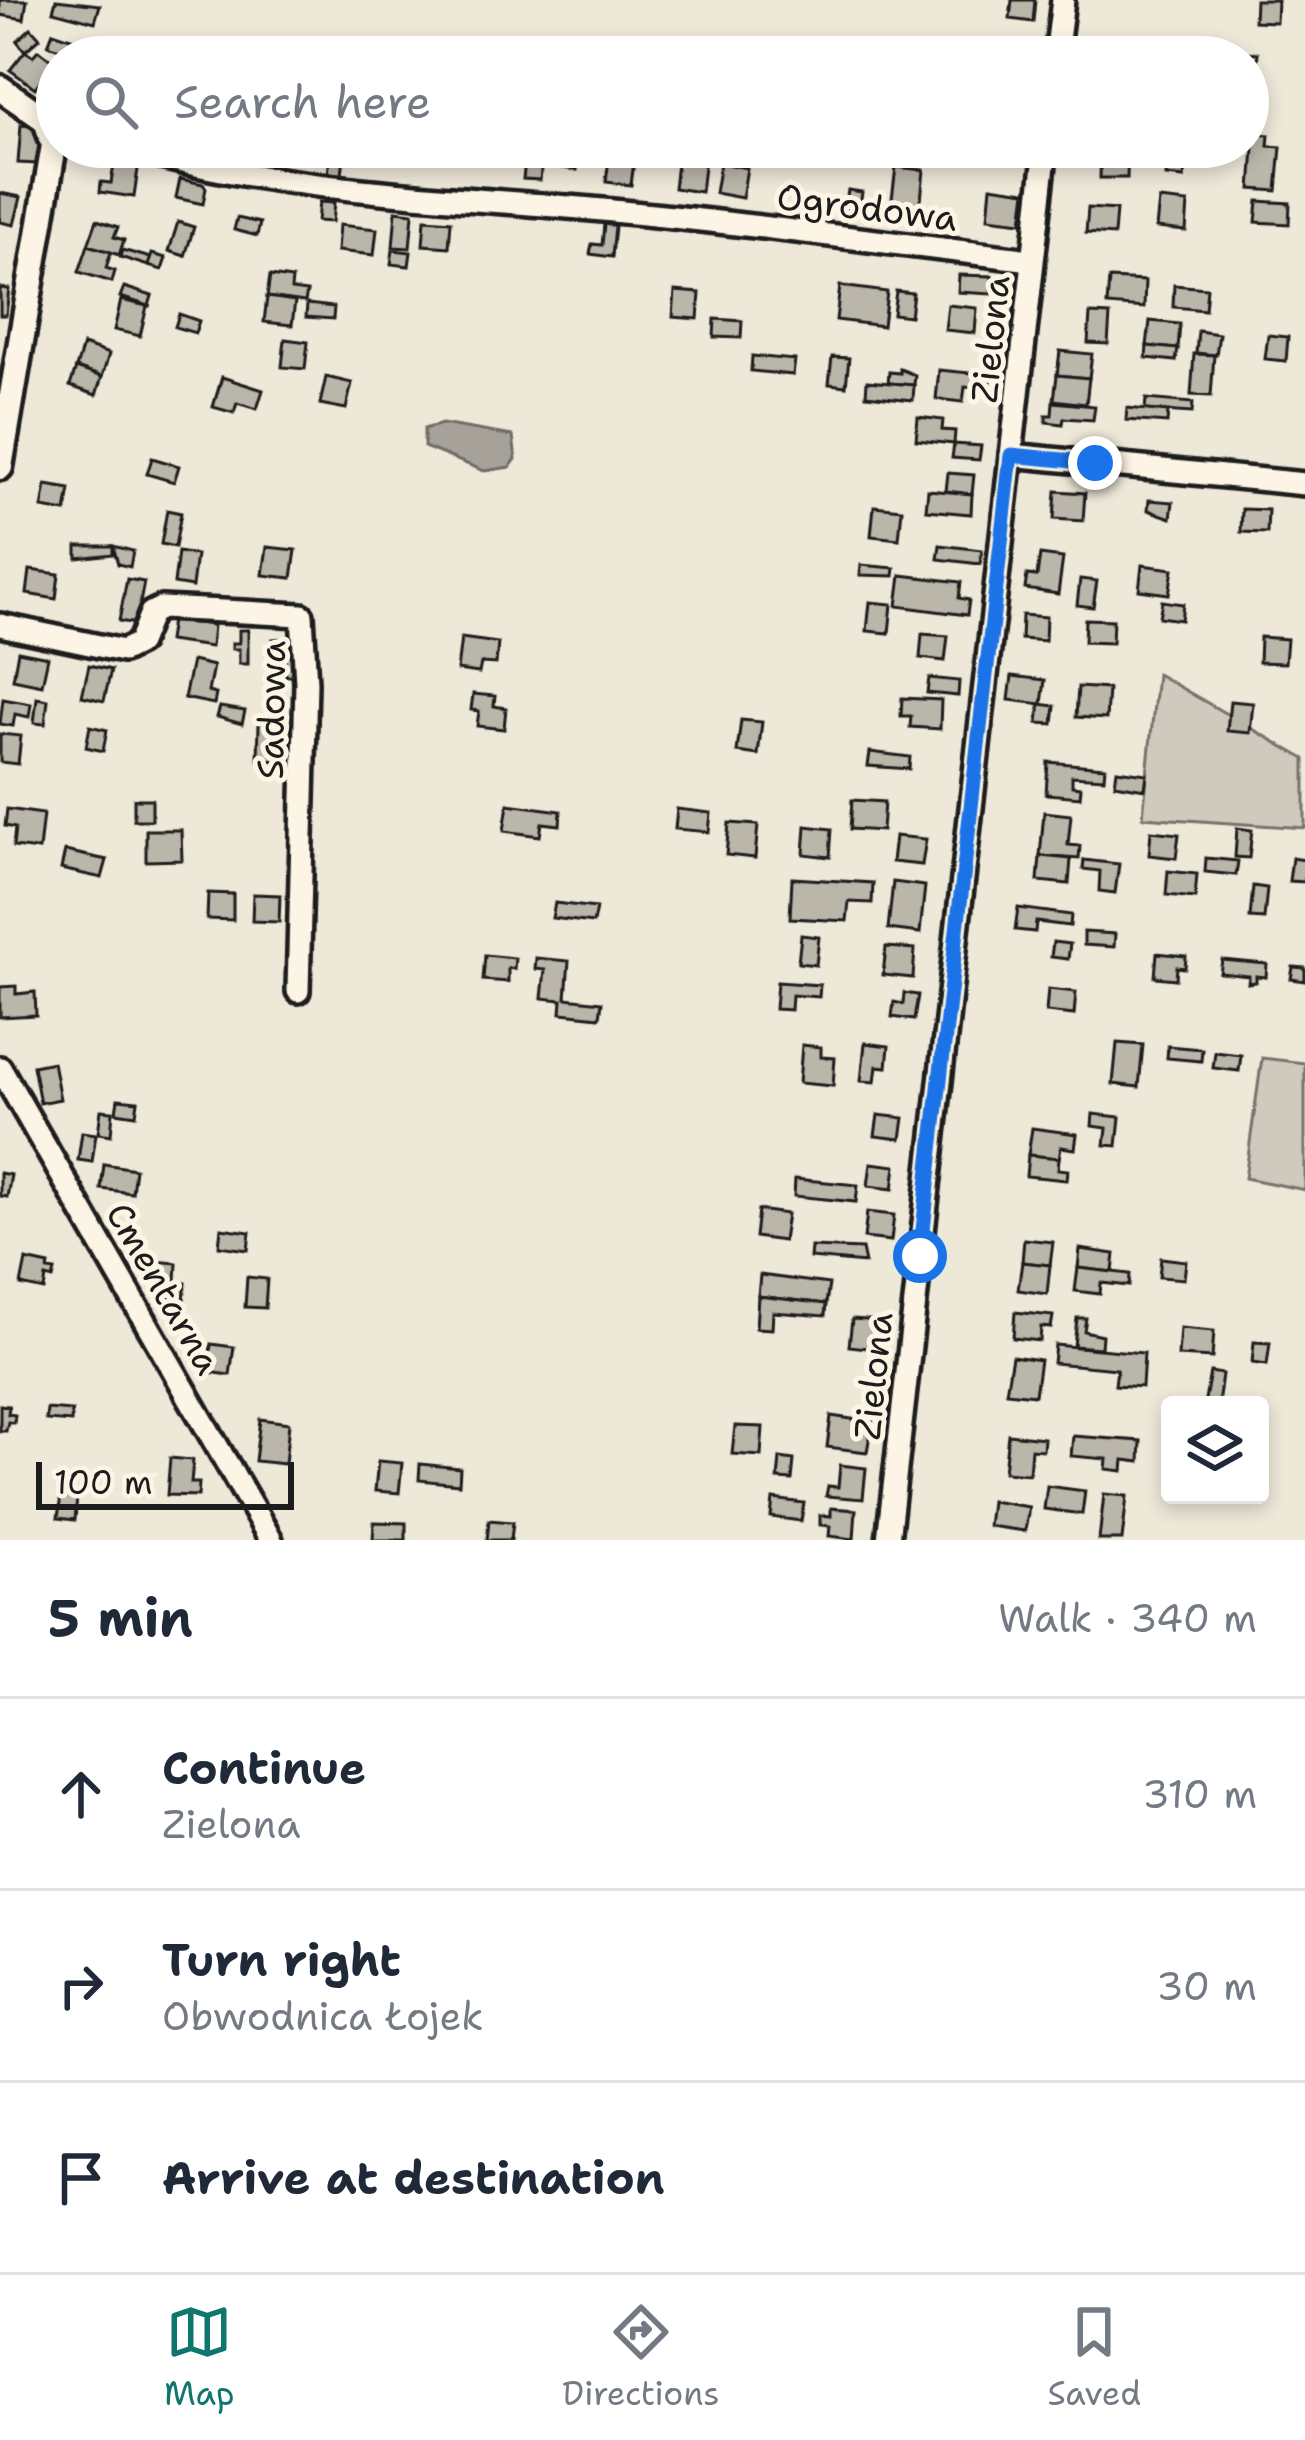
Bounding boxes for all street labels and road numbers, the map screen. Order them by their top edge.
street label: Ogrodowa [774,172,960,243]
street label: Zielona [959,273,1022,405]
street label: Sadowa [246,640,297,780]
street label: Cmentarna [95,1193,232,1383]
street label: Zielona [842,1310,905,1442]

